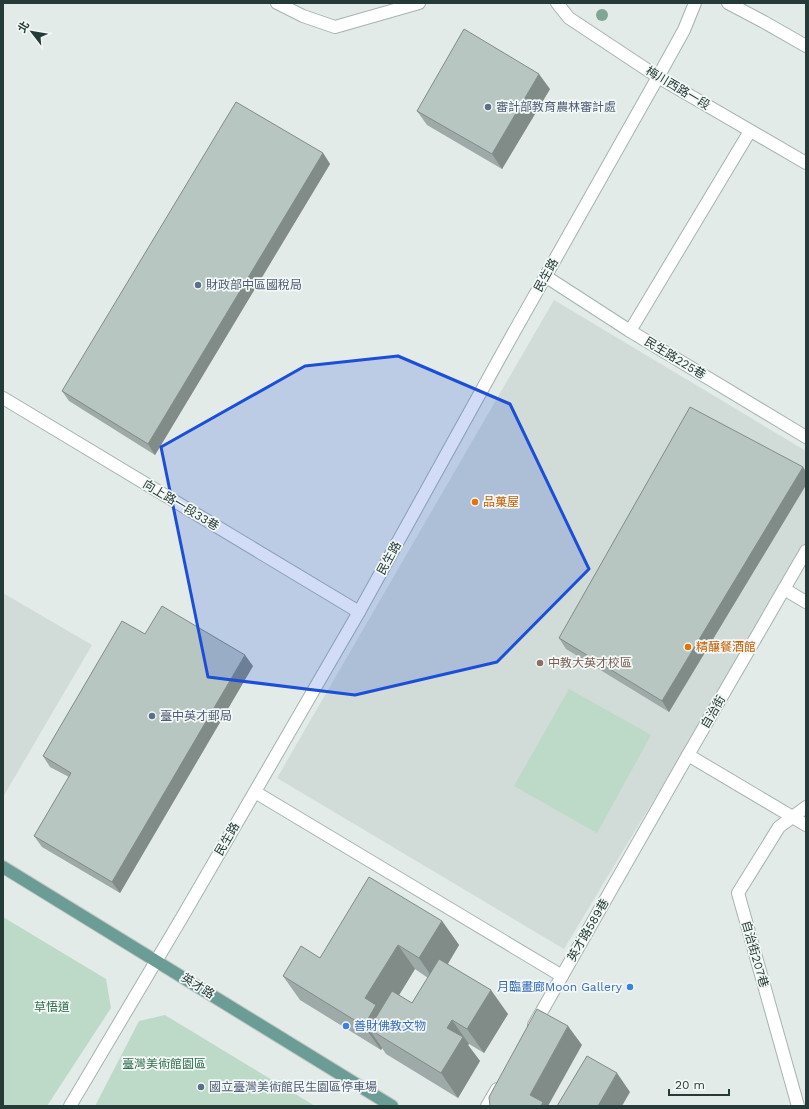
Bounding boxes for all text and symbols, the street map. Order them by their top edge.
north arrow [12,12,52,52]
text: 北 [15,19,32,35]
street label: 梅川西路一段 [644,63,712,113]
place label: 審計部教育農林審計處 [496,100,616,114]
marker: 審計部教育農林審計處 [483,102,493,112]
street label: 民生路 [531,256,561,294]
place label: 財政部中區國稅局 [206,278,302,292]
marker: 財政部中區國稅局 [193,280,203,290]
street label: 民生路225巷 [642,334,708,382]
street label: 向上路一段33巷 [141,477,221,533]
place label: 品菓屋 [483,495,519,509]
marker: 品菓屋 [470,497,480,507]
street label: 民生路 [374,539,404,577]
place label: 精釀餐酒館 [696,640,756,654]
marker: 精釀餐酒館 [683,642,693,652]
place label: 中教大英才校區 [548,656,632,670]
marker: 中教大英才校區 [535,658,545,668]
street label: 自治街 [698,693,728,731]
place label: 臺中英才郵局 [160,709,232,723]
marker: 臺中英才郵局 [147,711,157,721]
street label: 民生路 [212,820,242,858]
street label: 英才路589巷 [564,896,612,964]
street label: 自治街207巷 [739,919,771,989]
street label: 英才路 [179,971,217,1001]
place label: 月臨畫廊Moon Gallery [497,980,623,994]
marker: 月臨畫廊Moon Gallery [625,982,635,992]
park label: 草悟道 [34,1000,70,1014]
place label: 善財佛教文物 [354,1019,426,1033]
marker: 善財佛教文物 [341,1021,351,1031]
park label: 臺灣美術館園區 [122,1057,206,1071]
scale bar [669,1071,729,1097]
text: 20 m [675,1078,705,1092]
place label: 國立臺灣美術館民生園區停車場 [209,1080,377,1094]
marker: 國立臺灣美術館民生園區停車場 [196,1082,206,1092]

